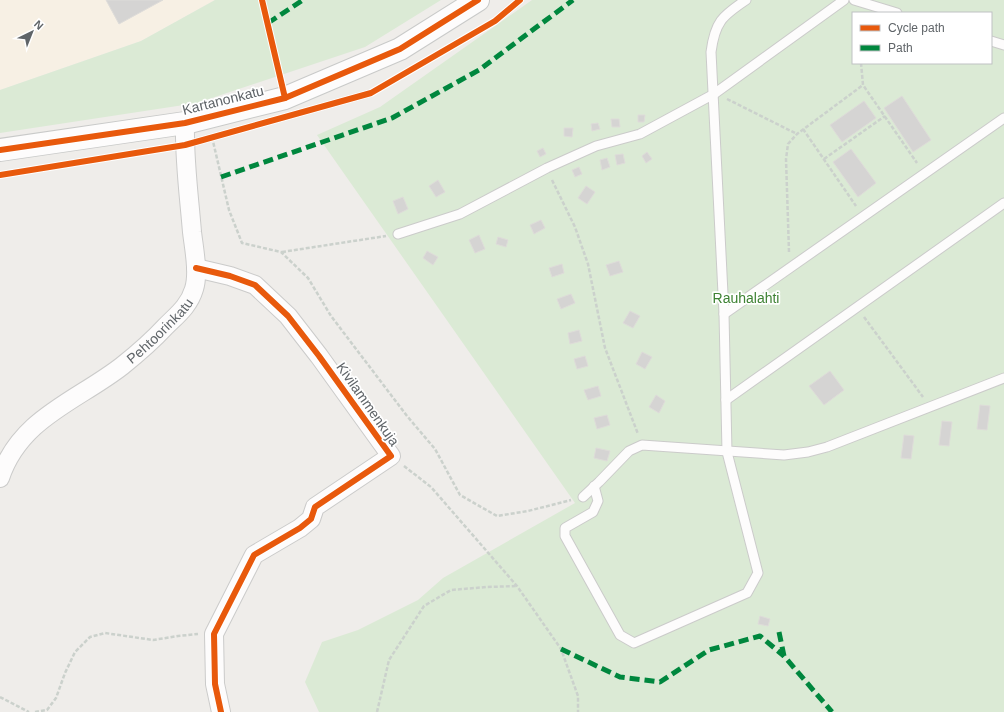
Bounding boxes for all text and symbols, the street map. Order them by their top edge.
north arrow [12,12,52,52]
legend [852,12,992,64]
text: N [32,18,46,32]
text: Cycle path [888,21,945,35]
text: Path [888,41,913,55]
street label: Kartanonkatu [181,82,265,118]
park label: Rauhalahti [713,290,779,306]
street label: Pehtoorinkatu [123,295,196,367]
street label: Kivilammenkuja [333,359,403,449]

